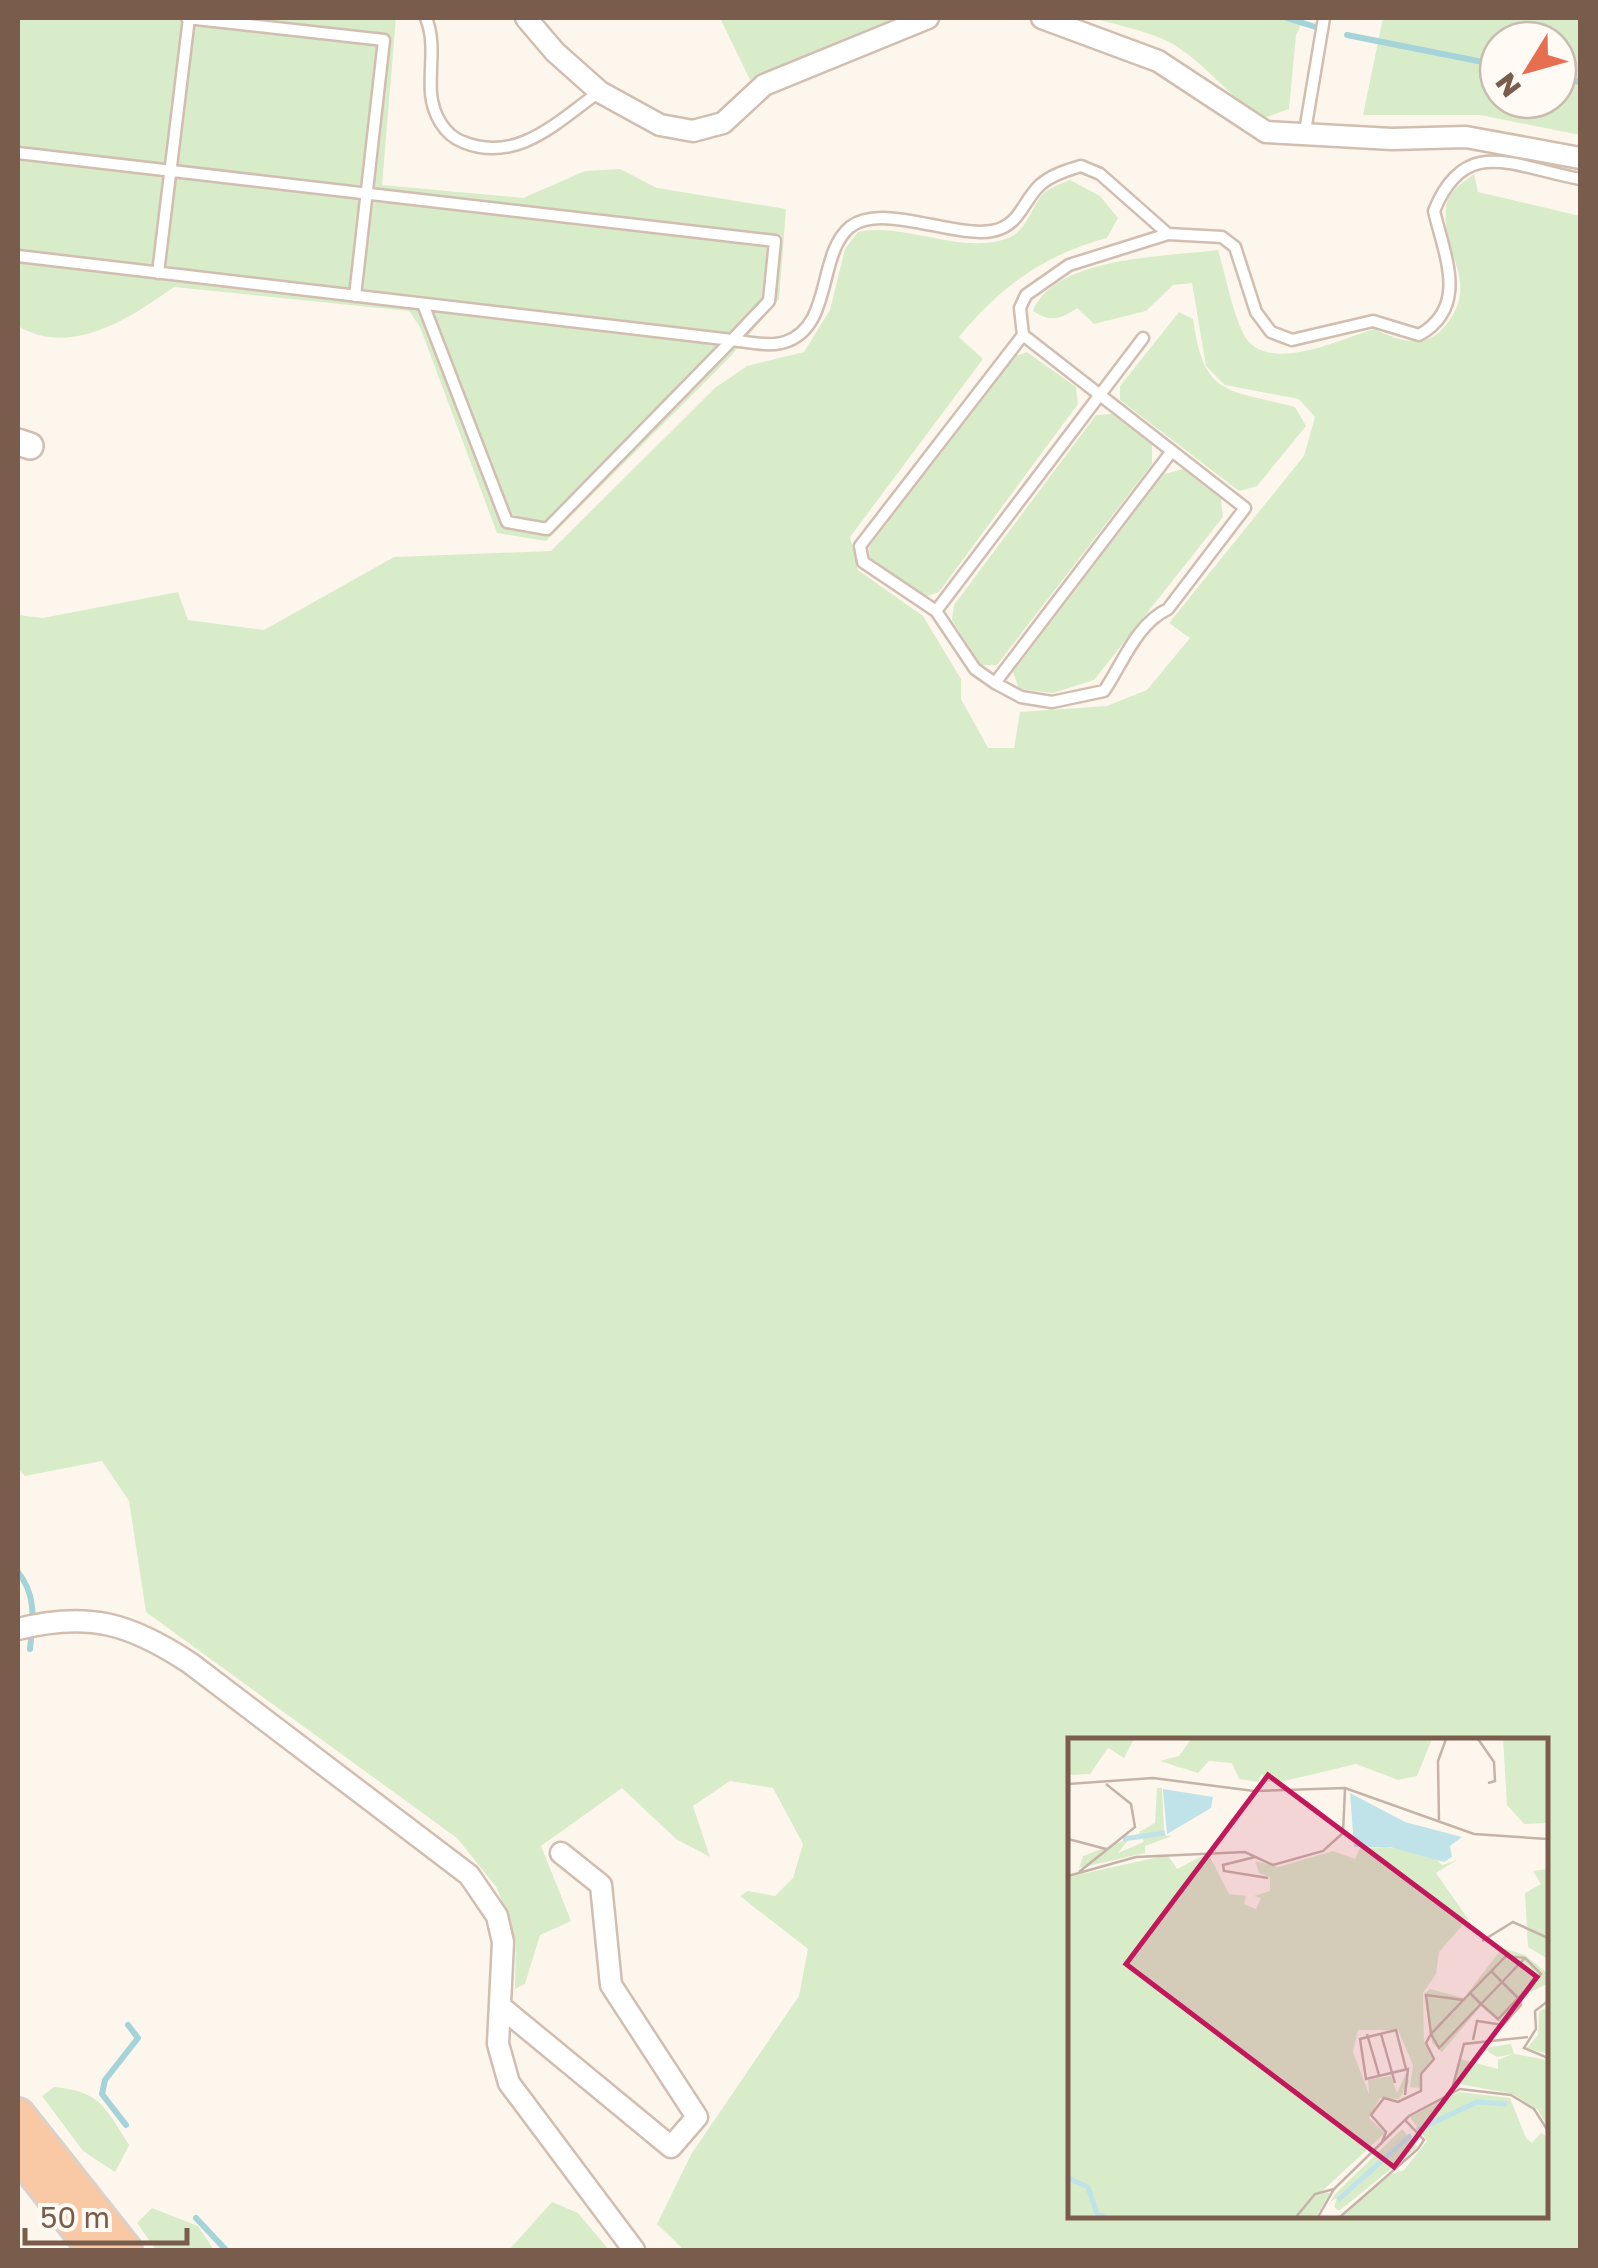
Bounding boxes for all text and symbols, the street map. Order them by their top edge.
north arrow [1478,20,1578,120]
text: N [1488,67,1527,104]
inset map [1068,1738,1548,2218]
scale bar [25,2183,188,2245]
text: 50 m [40,2199,110,2235]

